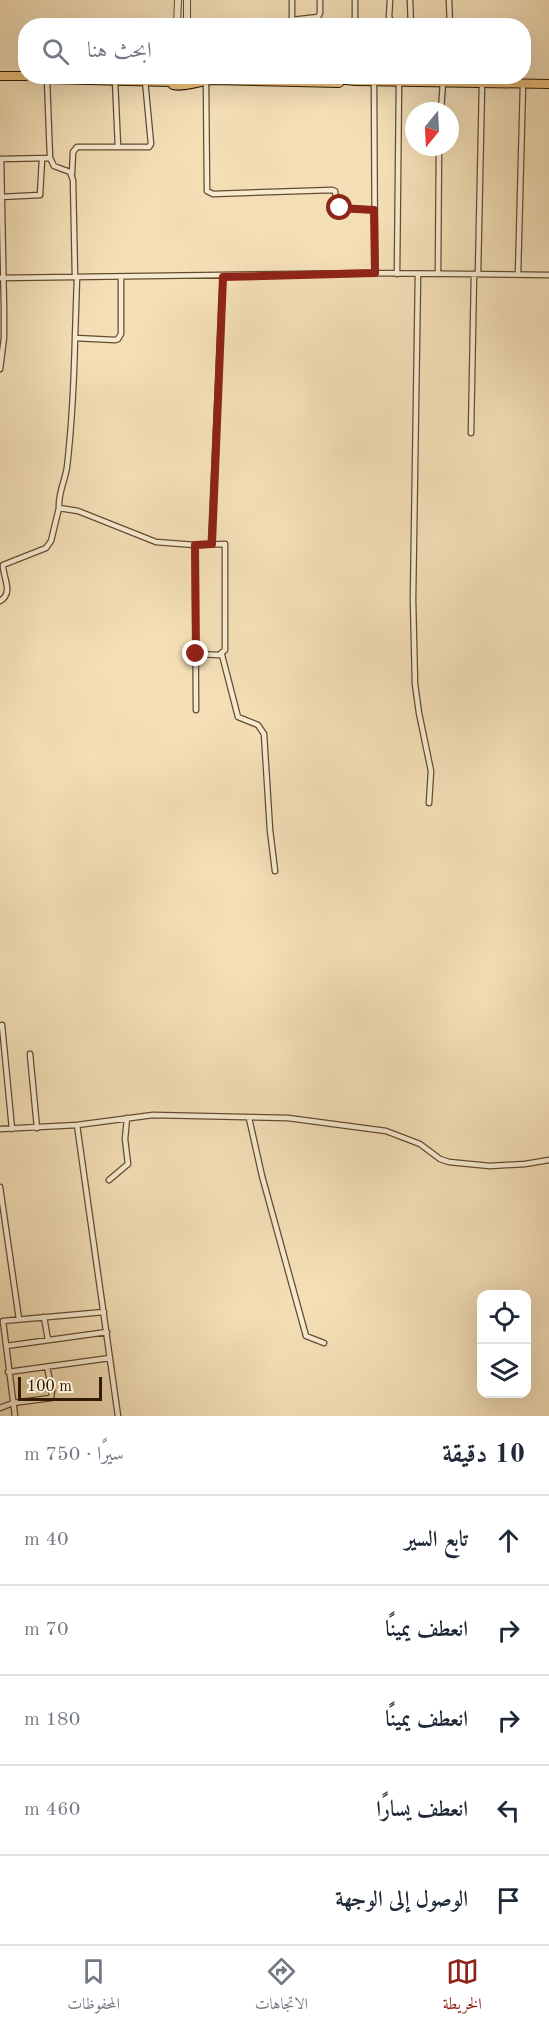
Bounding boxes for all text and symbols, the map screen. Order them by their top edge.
search box [18,18,531,84]
icon: search [39,35,72,68]
text: ابحث هنا [87,40,152,62]
north arrow [405,102,459,156]
route start [326,194,352,220]
route end [182,640,208,666]
map controls [477,1290,531,1398]
button: locate [477,1290,531,1344]
button: layers [477,1344,531,1398]
scale bar [18,1374,102,1402]
text: 100 m [27,1379,72,1395]
text: 10 دقيقة [442,1442,525,1468]
text: سيرًا · 750 m [24,1445,124,1465]
icon: ahead [492,1524,525,1557]
text: تابع السير [404,1529,468,1551]
text: 40 m [24,1530,69,1550]
icon: right [492,1614,525,1647]
text: انعطف يمينًا [385,1619,468,1641]
text: 70 m [24,1620,69,1640]
icon: right [492,1704,525,1737]
text: انعطف يمينًا [385,1709,468,1731]
text: 180 m [24,1710,80,1730]
icon: left [492,1794,525,1827]
text: انعطف يسارًا [376,1799,468,1821]
text: 460 m [24,1800,80,1820]
icon: arrive [492,1884,525,1917]
text: الوصول إلى الوجهة [335,1889,468,1911]
tab: المحفوظات [67,1955,120,2019]
tab: الاتجاهات [255,1955,308,2019]
tab: الخريطة [443,1955,482,2019]

